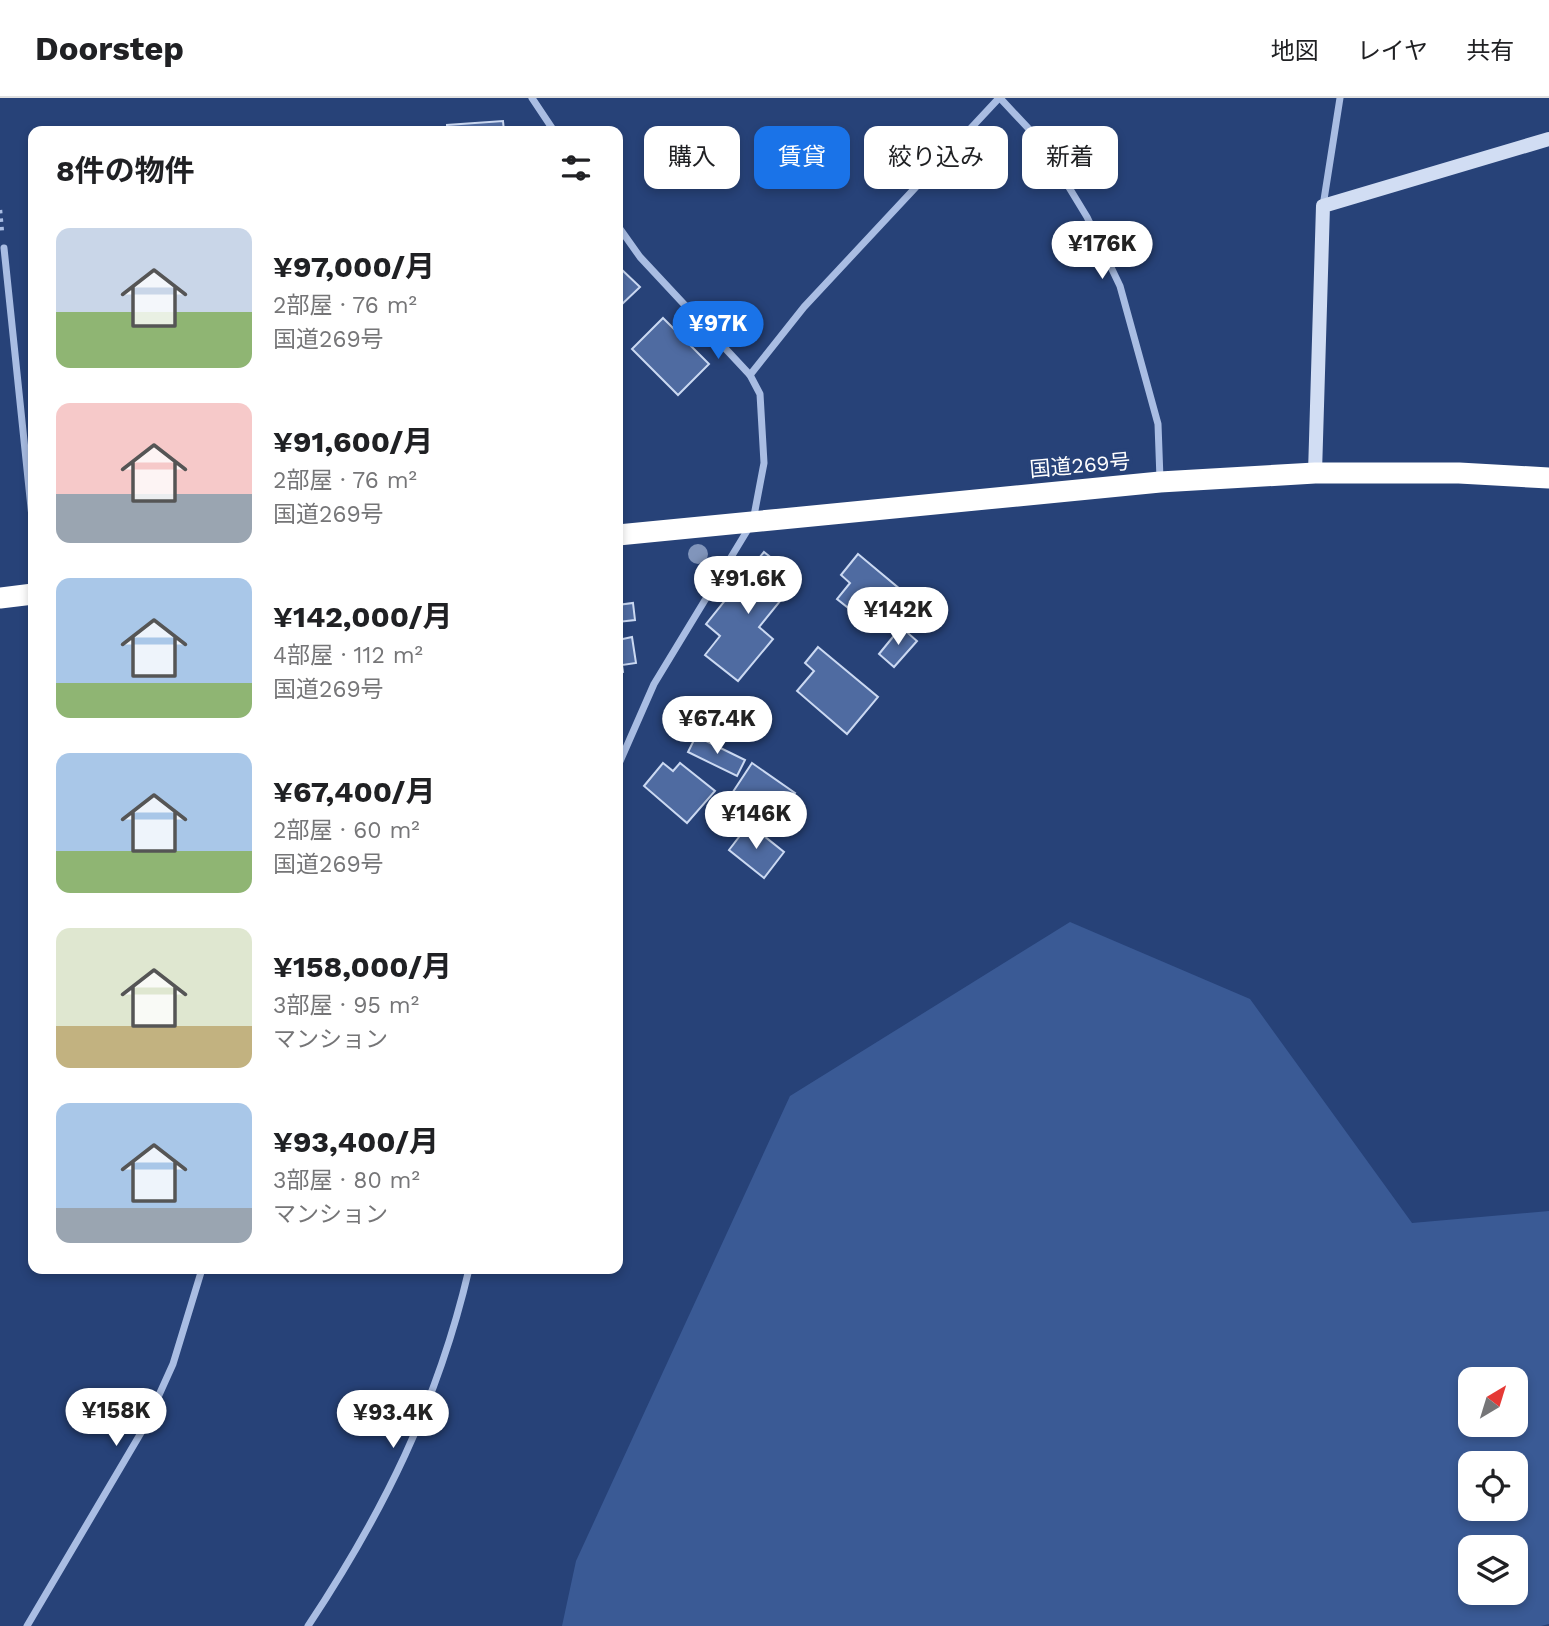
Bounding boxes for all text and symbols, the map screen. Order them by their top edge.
text: Doorstep [35,29,184,68]
text: 地図 [1271,37,1319,65]
text: レイヤ [1357,37,1428,65]
text: 共有 [1466,37,1514,65]
chip: 購入 [644,126,740,189]
chip: 賃貸 [754,126,850,189]
chip: 絞り込み [864,126,1008,189]
chip: 新着 [1022,126,1118,189]
icon: filters [557,149,595,187]
text: 8件の物件 [56,153,195,188]
pin: ¥176K [1053,222,1151,281]
text: ¥176K [1068,230,1136,257]
text: ¥97,000/月 [273,249,435,284]
icon: home [112,256,196,340]
text: 2部屋 · 76 m² [273,292,417,319]
pin: ¥97K [677,302,759,361]
text: ¥97K [689,310,747,337]
text: 国道269号 [273,326,384,353]
text: ¥91,600/月 [273,424,433,459]
icon: home [112,431,196,515]
street label: 国道269号 [1029,448,1131,482]
text: 2部屋 · 76 m² [273,467,417,494]
text: 国道269号 [273,501,384,528]
pin: ¥91.6K [691,556,805,616]
text: ¥91.6K [710,565,786,592]
pin: ¥142K [849,588,947,647]
text: ¥142K [863,596,933,623]
text: ¥142,000/月 [273,599,453,634]
icon: home [112,606,196,690]
text: 4部屋 · 112 m² [273,642,423,669]
text: 国道269号 [273,676,384,703]
pin: ¥67.4K [660,696,774,756]
text: ¥67.4K [678,705,756,732]
text: ¥67,400/月 [273,774,435,809]
icon: home [112,781,196,865]
pin: ¥146K [707,792,805,851]
text: ¥146K [721,800,791,827]
text: 2部屋 · 60 m² [273,817,420,844]
text: 国道269号 [273,851,384,878]
text: ¥158,000/月 [273,949,452,984]
icon: home [112,956,196,1040]
text: 3部屋 · 95 m² [273,992,419,1019]
text: マンション [273,1026,388,1053]
text: ¥93,400/月 [273,1124,439,1159]
icon: home [112,1131,196,1215]
text: 3部屋 · 80 m² [273,1167,420,1194]
text: マンション [273,1201,388,1228]
north arrow [1458,1367,1528,1437]
map controls [1458,1367,1528,1605]
pin: ¥158K [67,1388,165,1448]
pin: ¥93.4K [336,1390,450,1450]
text: ¥158K [82,1397,151,1424]
text: ¥93.4K [353,1399,433,1426]
button: locate [1458,1451,1528,1521]
button: layers [1458,1535,1528,1605]

